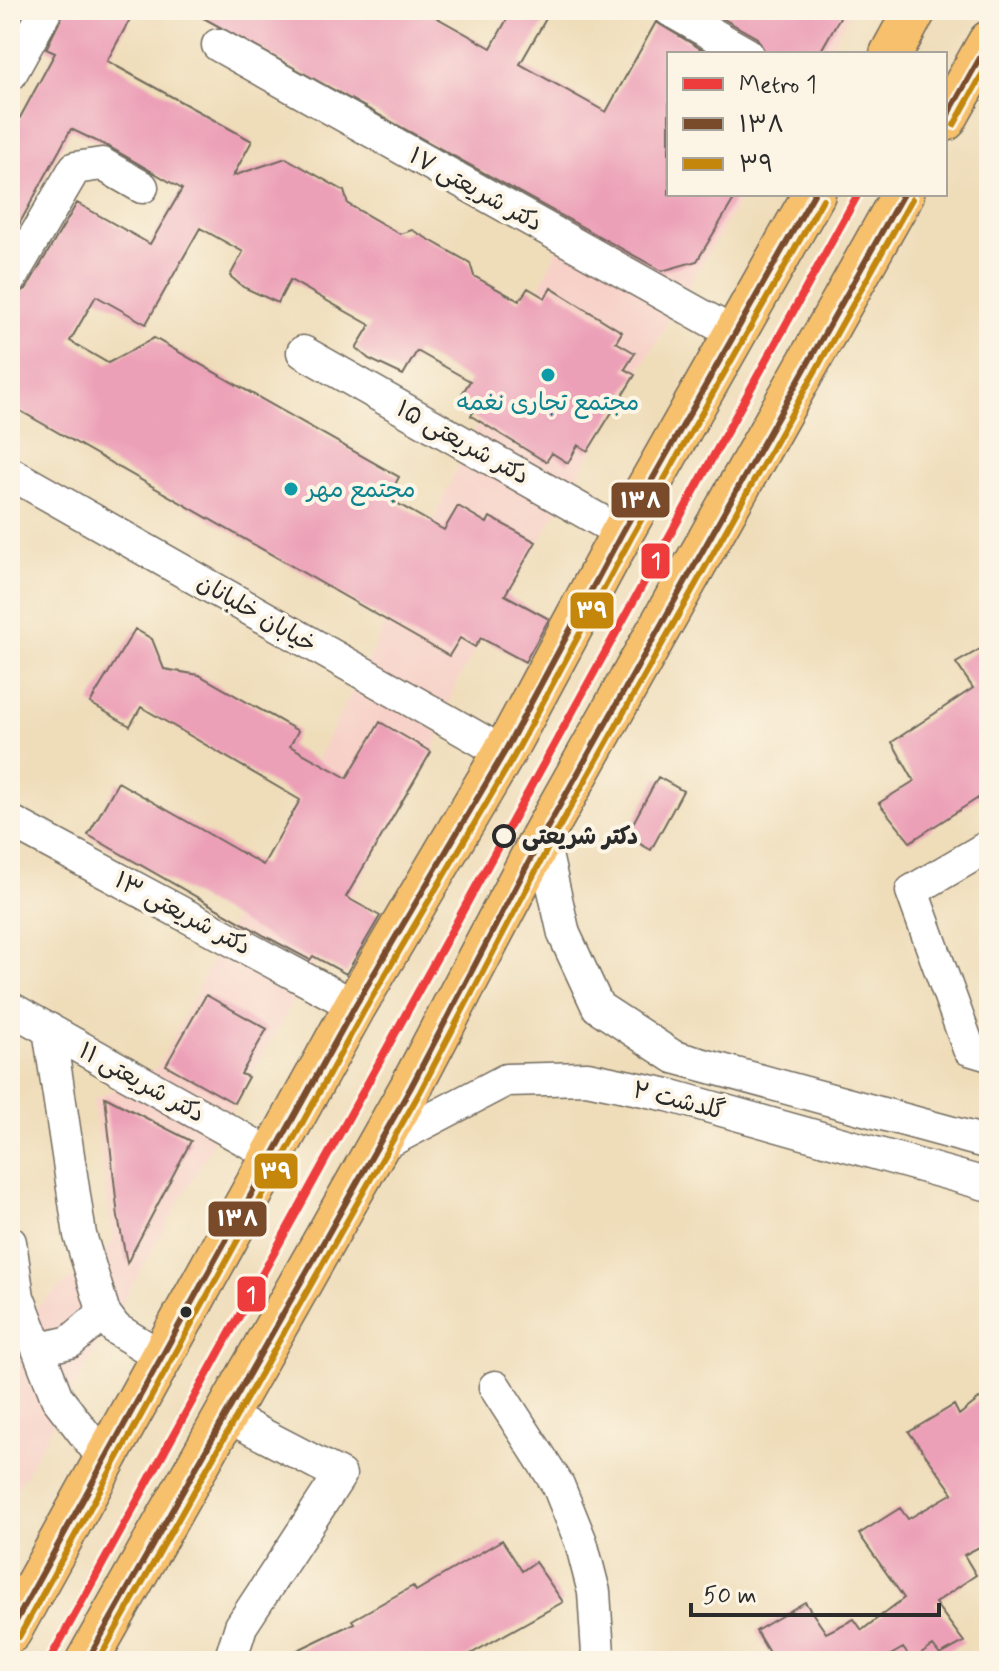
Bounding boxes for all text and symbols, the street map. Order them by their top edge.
legend [667,52,947,196]
text: Metro 1 [739,70,817,101]
text: ۱۳۸ [739,110,784,141]
street label: ۱۷ دکتر شریعتی [403,141,547,240]
text: ۳۹ [739,150,774,181]
marker: مجتمع تجاری نغمه [539,366,557,384]
place label: مجتمع تجاری نغمه [457,388,639,419]
street label: ۱۵ دکتر شریعتی [390,394,534,493]
place label: مجتمع مهر [305,475,416,506]
marker: مجتمع مهر [282,480,300,498]
line badge: ۱۳۸ [610,481,671,519]
text: ۱۳۸ [621,488,661,516]
line badge: 1 [640,542,671,580]
text: 1 [651,548,661,576]
street label: خیابان خلبانان [191,568,321,661]
line badge: ۳۹ [569,591,615,630]
text: ۳۹ [576,598,608,626]
place label: دکتر شریعتی [522,822,638,853]
marker: دکتر شریعتی [493,825,515,847]
street label: ۱۳ دکتر شریعتی [109,865,256,963]
street label: ۱۱ دکتر شریعتی [73,1036,210,1131]
street label: گلدشت ۲ [629,1075,728,1128]
line badge: ۳۹ [253,1152,299,1190]
text: ۳۹ [260,1159,292,1187]
line badge: ۱۳۸ [207,1200,268,1238]
text: ۱۳۸ [218,1206,258,1234]
line badge: 1 [236,1275,267,1313]
text: 1 [246,1282,256,1310]
unlabelled marker [178,1304,194,1320]
scale bar [691,1567,939,1617]
text: 50 m [703,1581,757,1612]

